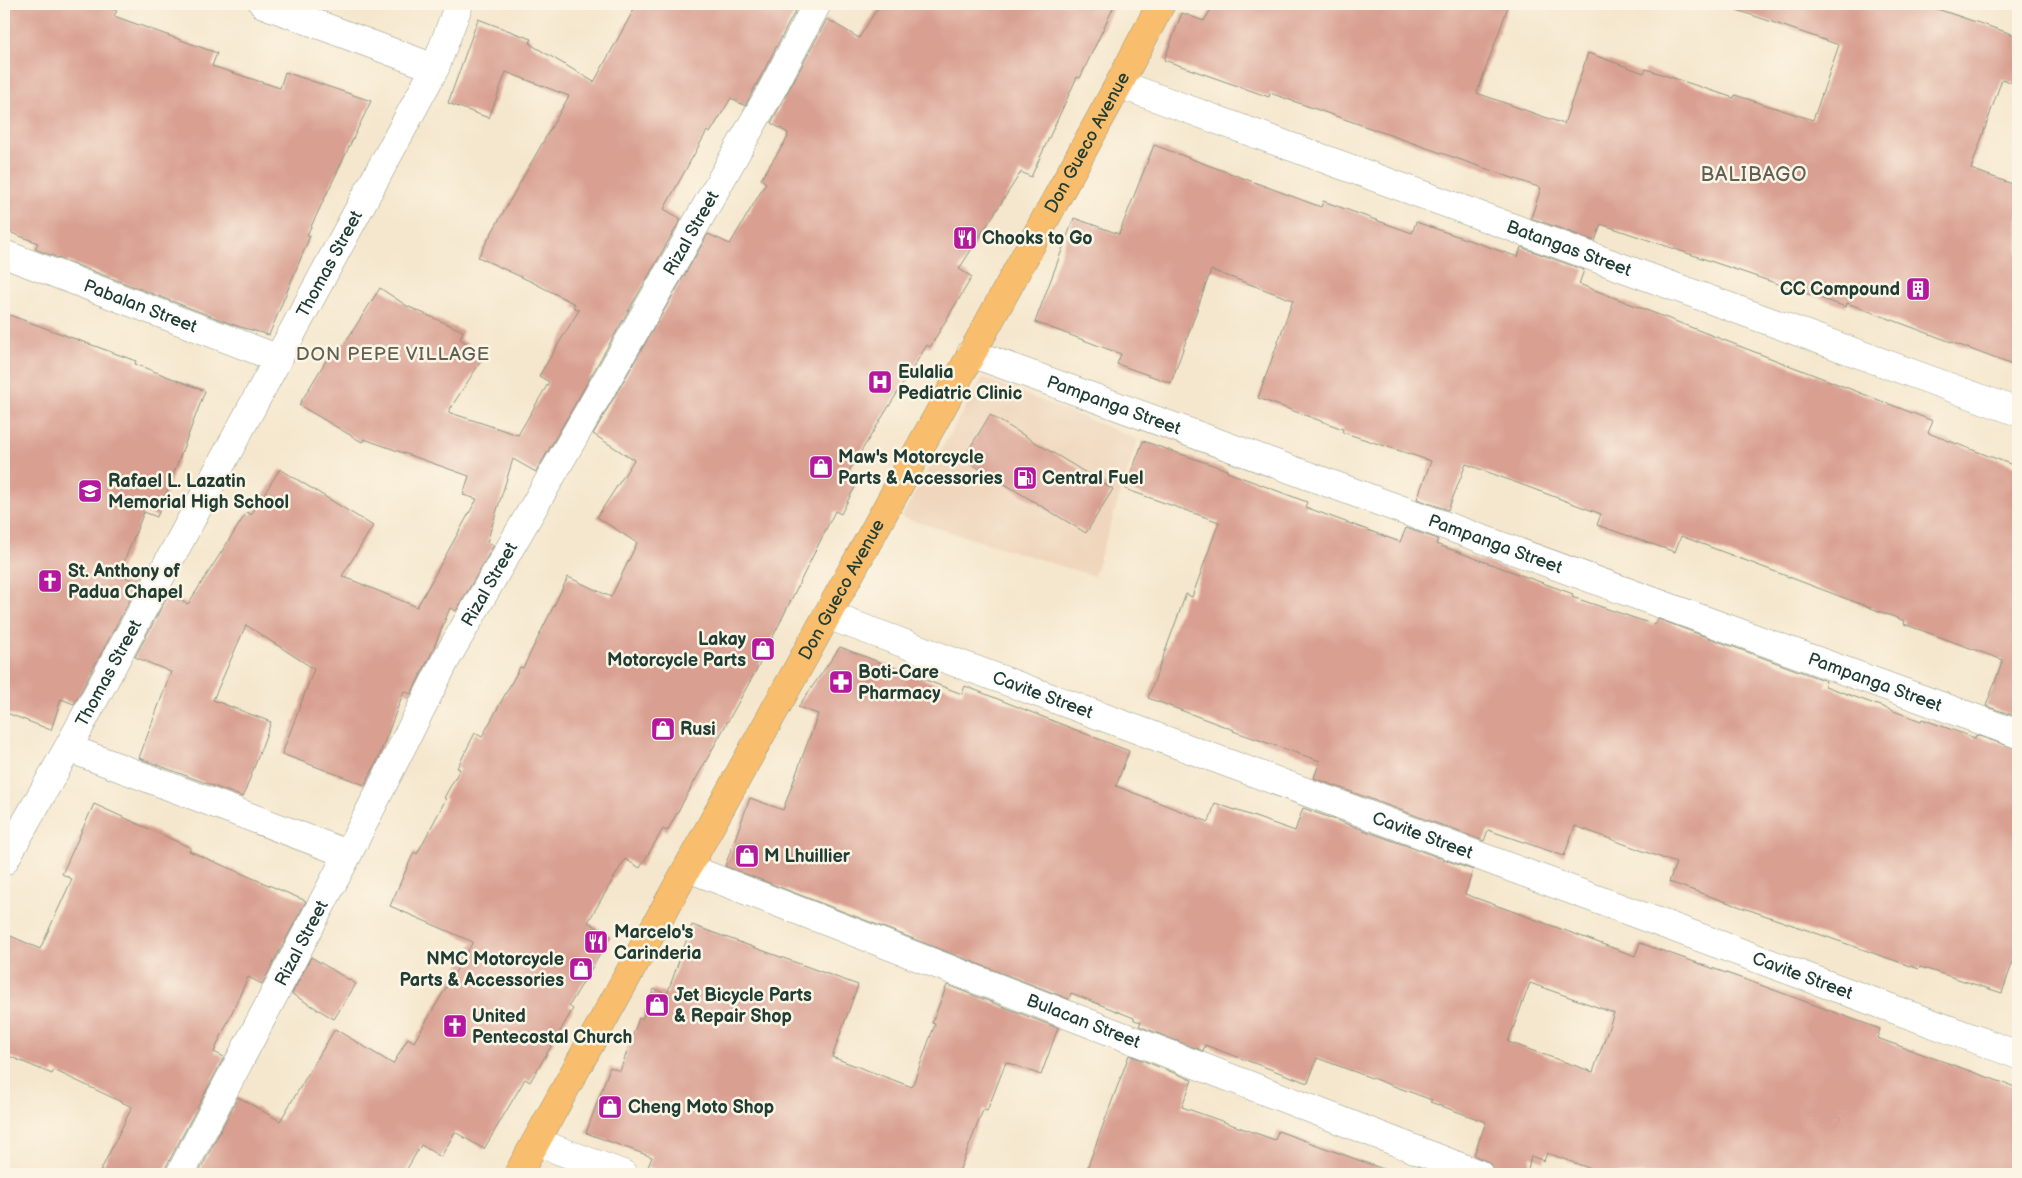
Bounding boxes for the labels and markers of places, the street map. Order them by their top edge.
restaurant icon: Chooks to Go [952,225,978,251]
place label: Chooks to Go [982,228,1093,249]
building icon: CC Compound [1905,276,1931,302]
place label: CC Compound [1780,279,1900,300]
place label: Eulalia Pediatric Clinic [898,362,1023,404]
hospital icon: Eulalia Pediatric Clinic [867,369,893,395]
place label: Maw's Motorcycle Parts & Accessories [838,447,1003,489]
shop icon: Maw's Motorcycle Parts & Accessories [808,454,834,480]
fuel station icon: Central Fuel [1012,465,1038,491]
place label: Central Fuel [1042,468,1143,489]
place label: Rafael L. Lazatin Memorial High School [108,471,289,513]
school or university icon: Rafael L. Lazatin Memorial High School [77,478,103,504]
place label: St. Anthony of Padua Chapel [68,561,183,603]
church icon: St. Anthony of Padua Chapel [37,568,63,594]
place label: Lakay Motorcycle Parts [607,629,747,671]
shop icon: Lakay Motorcycle Parts [750,636,776,662]
place label: Boti-Care Pharmacy [858,662,941,704]
pharmacy icon: Boti-Care Pharmacy [828,669,854,695]
shop icon: Rusi [650,716,676,742]
place label: Rusi [680,719,716,740]
shop icon: M Lhuillier [734,843,760,869]
place label: M Lhuillier [764,846,851,867]
place label: Marcelo's Carinderia [614,922,702,964]
restaurant icon: Marcelo's Carinderia [583,929,609,955]
place label: NMC Motorcycle Parts & Accessories [399,949,564,991]
shop icon: NMC Motorcycle Parts & Accessories [568,956,594,982]
place label: Jet Bicycle Parts & Repair Shop [674,985,812,1027]
shop icon: Jet Bicycle Parts & Repair Shop [644,992,670,1018]
place label: United Pentecostal Church [472,1006,632,1048]
church icon: United Pentecostal Church [442,1013,468,1039]
shop icon: Cheng Moto Shop [597,1094,623,1120]
place label: Cheng Moto Shop [628,1097,774,1118]

